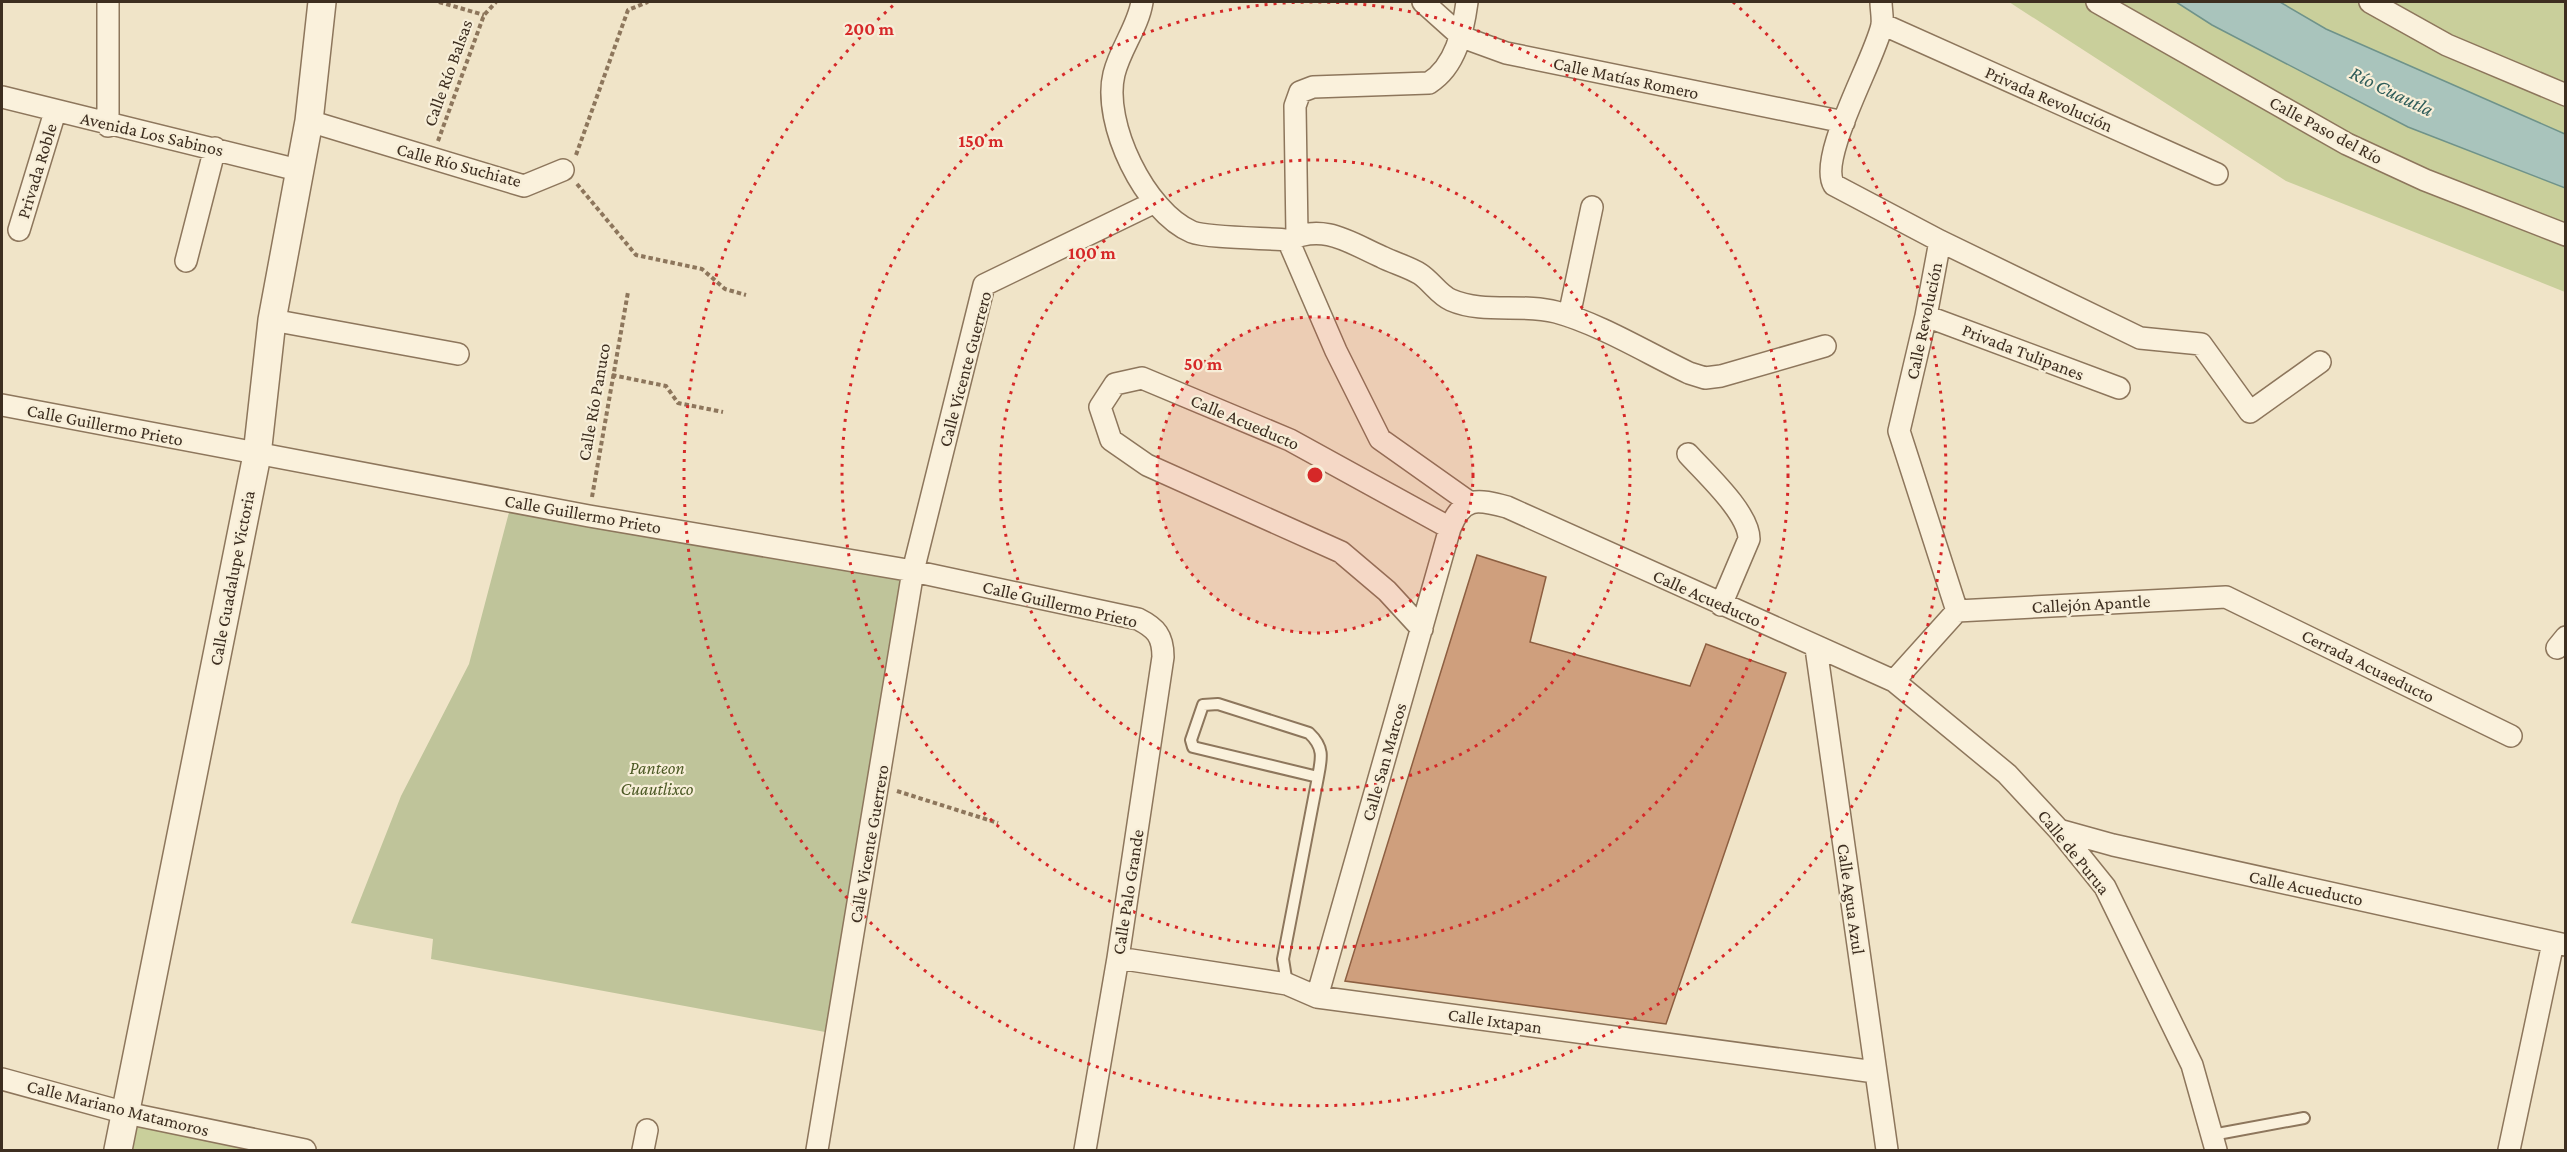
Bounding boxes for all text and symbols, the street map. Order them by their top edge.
street label: Calle Río Balsas [419,17,477,129]
text: 200 m [844,19,895,39]
street label: Calle Matías Romero [1551,53,1701,103]
water label: Río Cuautla [2347,61,2437,121]
street label: Privada Revolución [1982,62,2116,136]
street label: Calle Paso del Río [2266,92,2386,168]
street label: Avenida Los Sabinos [79,108,225,160]
street label: Privada Roble [13,121,61,221]
text: 150 m [958,131,1004,151]
street label: Calle Río Suchiate [394,139,524,191]
text: 100 m [1068,243,1116,263]
street label: Calle Revolución [1902,260,1946,381]
street label: Calle Vicente Guerrero [935,289,995,449]
street label: Privada Tulipanes [1959,320,2087,384]
street label: Calle Río Panuco [574,341,614,462]
text: 50 m [1184,354,1223,374]
street label: Calle Acueducto [1188,390,1302,454]
street label: Calle Guillermo Prieto [25,400,185,450]
centre of rings [1305,465,1325,485]
street label: Calle Guadalupe Victoria [205,489,259,667]
street label: Calle Guillermo Prieto [503,490,663,538]
street label: Calle Acueducto [1650,565,1764,631]
street label: Calle Guillermo Prieto [980,576,1140,632]
street label: Callejón Apantle [2031,591,2151,618]
street label: Cerrada Acuaeducto [2298,625,2438,707]
street label: Calle San Marcos [1358,701,1410,823]
park label: Panteon Cuautlixco [620,758,694,799]
street label: Calle Vicente Guerrero [845,763,893,925]
street label: Calle de Purua [2034,806,2114,898]
street label: Calle Palo Grande [1108,828,1148,956]
street label: Calle Agua Azul [1833,842,1869,956]
street label: Calle Acueducto [2247,866,2365,910]
street label: Calle Ixtapan [1447,1004,1544,1038]
street label: Calle Mariano Matamoros [25,1076,211,1140]

